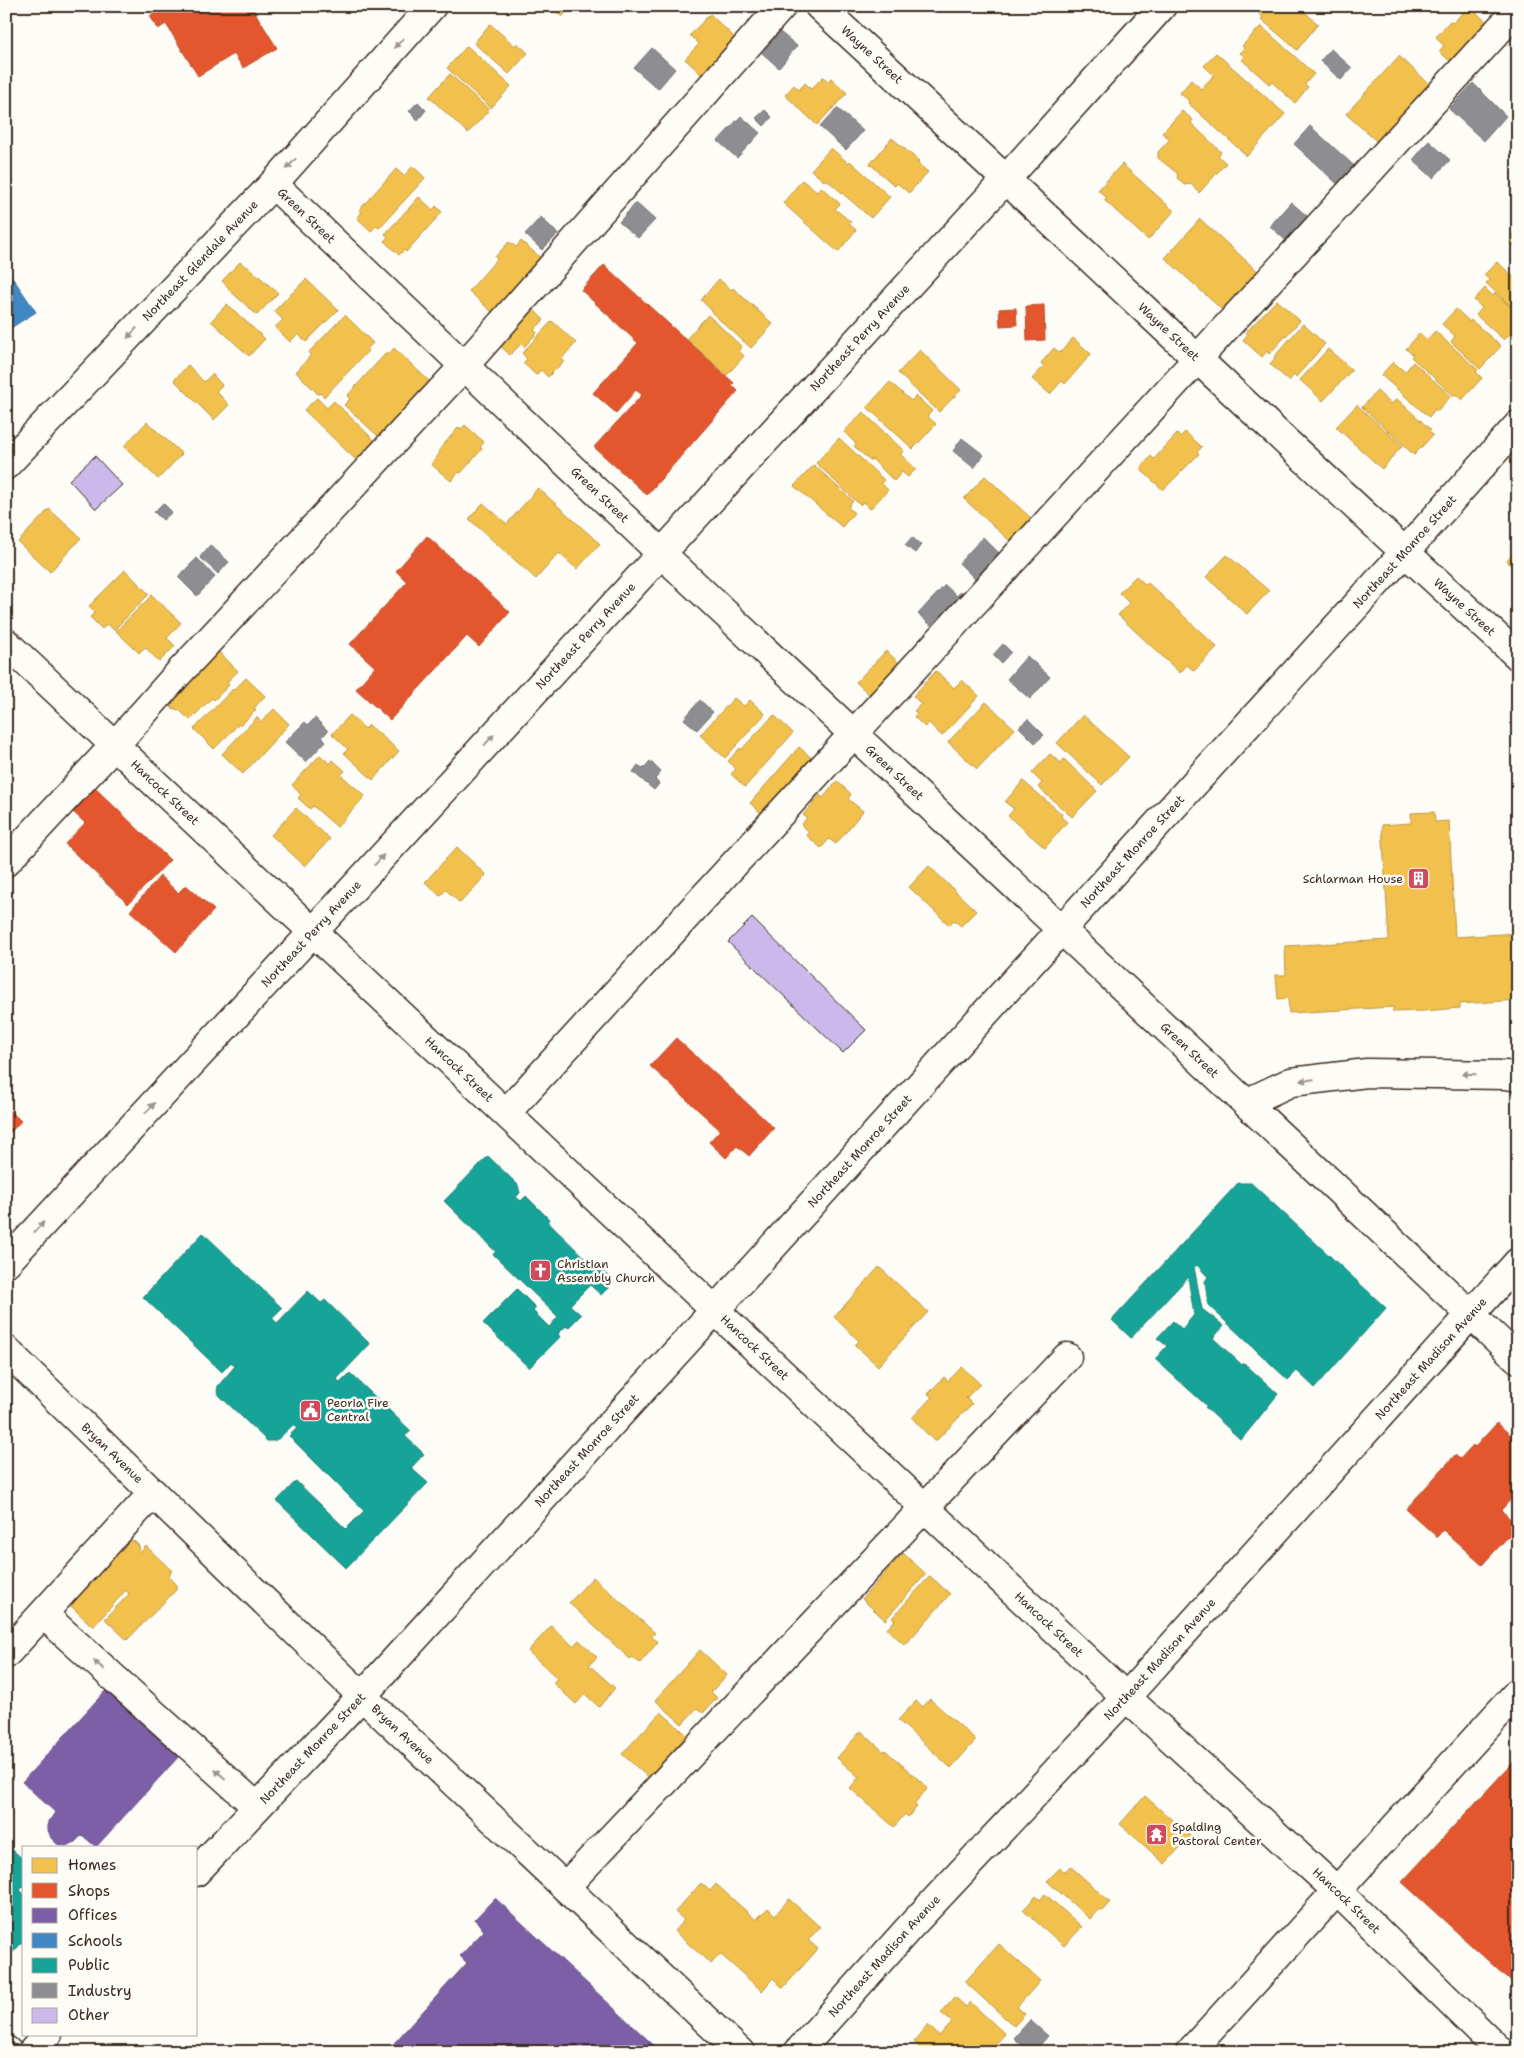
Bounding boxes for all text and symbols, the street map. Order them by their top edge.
street label: Wayne Street [838,22,906,87]
one-way arrow [393,36,405,48]
one-way arrow [285,157,297,169]
street label: Green Street [274,184,339,247]
street label: Northeast Glendale Avenue [139,196,262,325]
street label: Northeast Perry Avenue [807,281,913,395]
street label: Wayne Street [1135,299,1203,365]
one-way arrow [126,327,138,339]
street label: Green Street [567,463,632,526]
street label: Northeast Monroe Street [1349,492,1460,612]
street label: Wayne Street [1430,575,1499,640]
street label: Northeast Perry Avenue [532,579,639,693]
one-way arrow [483,735,495,747]
street label: Green Street [862,741,927,804]
street label: Hancock Street [127,756,203,829]
street label: Northeast Monroe Street [1077,792,1188,911]
one-way arrow [373,855,385,867]
building icon: Schlarman House [1407,867,1431,891]
place label: Schlarman House [1303,871,1403,887]
street label: Northeast Perry Avenue [258,877,365,991]
street label: Green Street [1157,1019,1222,1081]
street label: Hancock Street [421,1033,497,1105]
one-way arrow [1461,1070,1477,1078]
one-way arrow [1299,1076,1315,1084]
street label: Northeast Monroe Street [804,1091,915,1211]
one-way arrow [144,1102,156,1114]
one-way arrow [33,1221,45,1233]
place label: Christian Assembly Church [557,1256,655,1286]
church icon: Christian Assembly Church [529,1259,553,1283]
street label: Northeast Madison Avenue [1372,1294,1490,1423]
street label: Hancock Street [717,1311,792,1384]
street label: Northeast Monroe Street [531,1390,642,1510]
place label: Peoria Fire Central [327,1395,389,1425]
public building icon: Peoria Fire Central [299,1398,323,1422]
street label: Bryan Avenue [78,1419,147,1487]
street label: Hancock Street [1011,1588,1087,1661]
street label: Northeast Madison Avenue [1100,1595,1219,1724]
one-way arrow [94,1659,106,1671]
street label: Northeast Monroe Street [256,1689,369,1807]
street label: Bryan Avenue [368,1701,437,1768]
one-way arrow [214,1768,226,1780]
place label: Spalding Pastoral Center [1172,1819,1262,1849]
temple icon: Spalding Pastoral Center [1144,1822,1168,1846]
legend [22,1846,198,2036]
text: Homes [68,1855,116,1875]
street label: Hancock Street [1309,1864,1384,1937]
text: Shops [68,1881,110,1901]
street label: Northeast Madison Avenue [825,1892,944,2021]
text: Offices [68,1905,117,1925]
text: Schools [68,1931,123,1951]
text: Public [68,1955,110,1975]
text: Industry [68,1981,132,2001]
text: Other [68,2005,110,2025]

